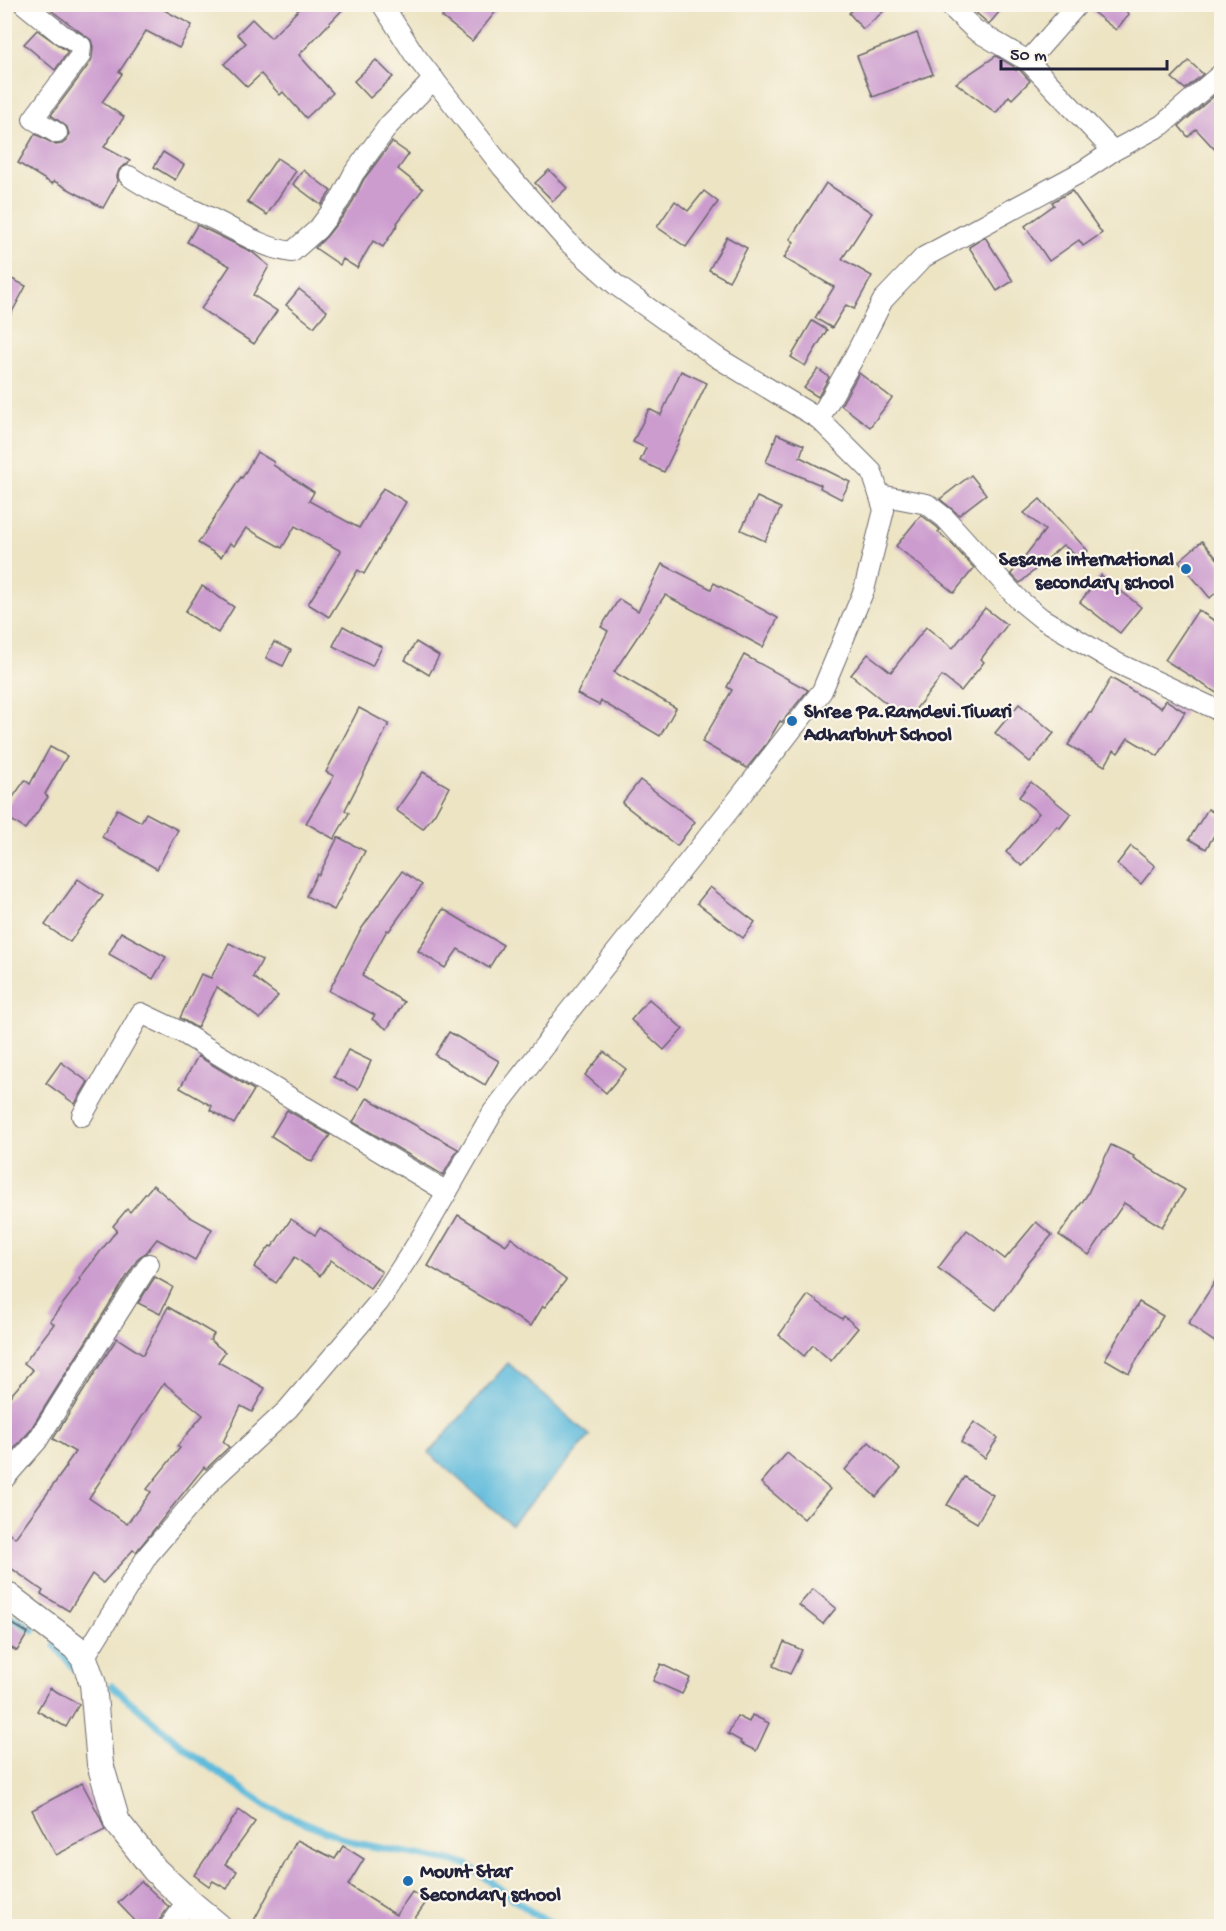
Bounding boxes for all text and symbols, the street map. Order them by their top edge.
scale bar [1001,33,1168,71]
text: 50 m [1010,46,1047,67]
place label: Sesame international secondary school [999,550,1175,596]
marker: Sesame international secondary school [1179,562,1193,576]
place label: Shree Pa.Ramdevi.Tiwari Adharbhut School [803,702,1012,748]
marker: Shree Pa.Ramdevi.Tiwari Adharbhut School [785,714,799,728]
place label: Mount Star Secondary school [420,1862,561,1908]
marker: Mount Star Secondary school [401,1874,415,1888]

